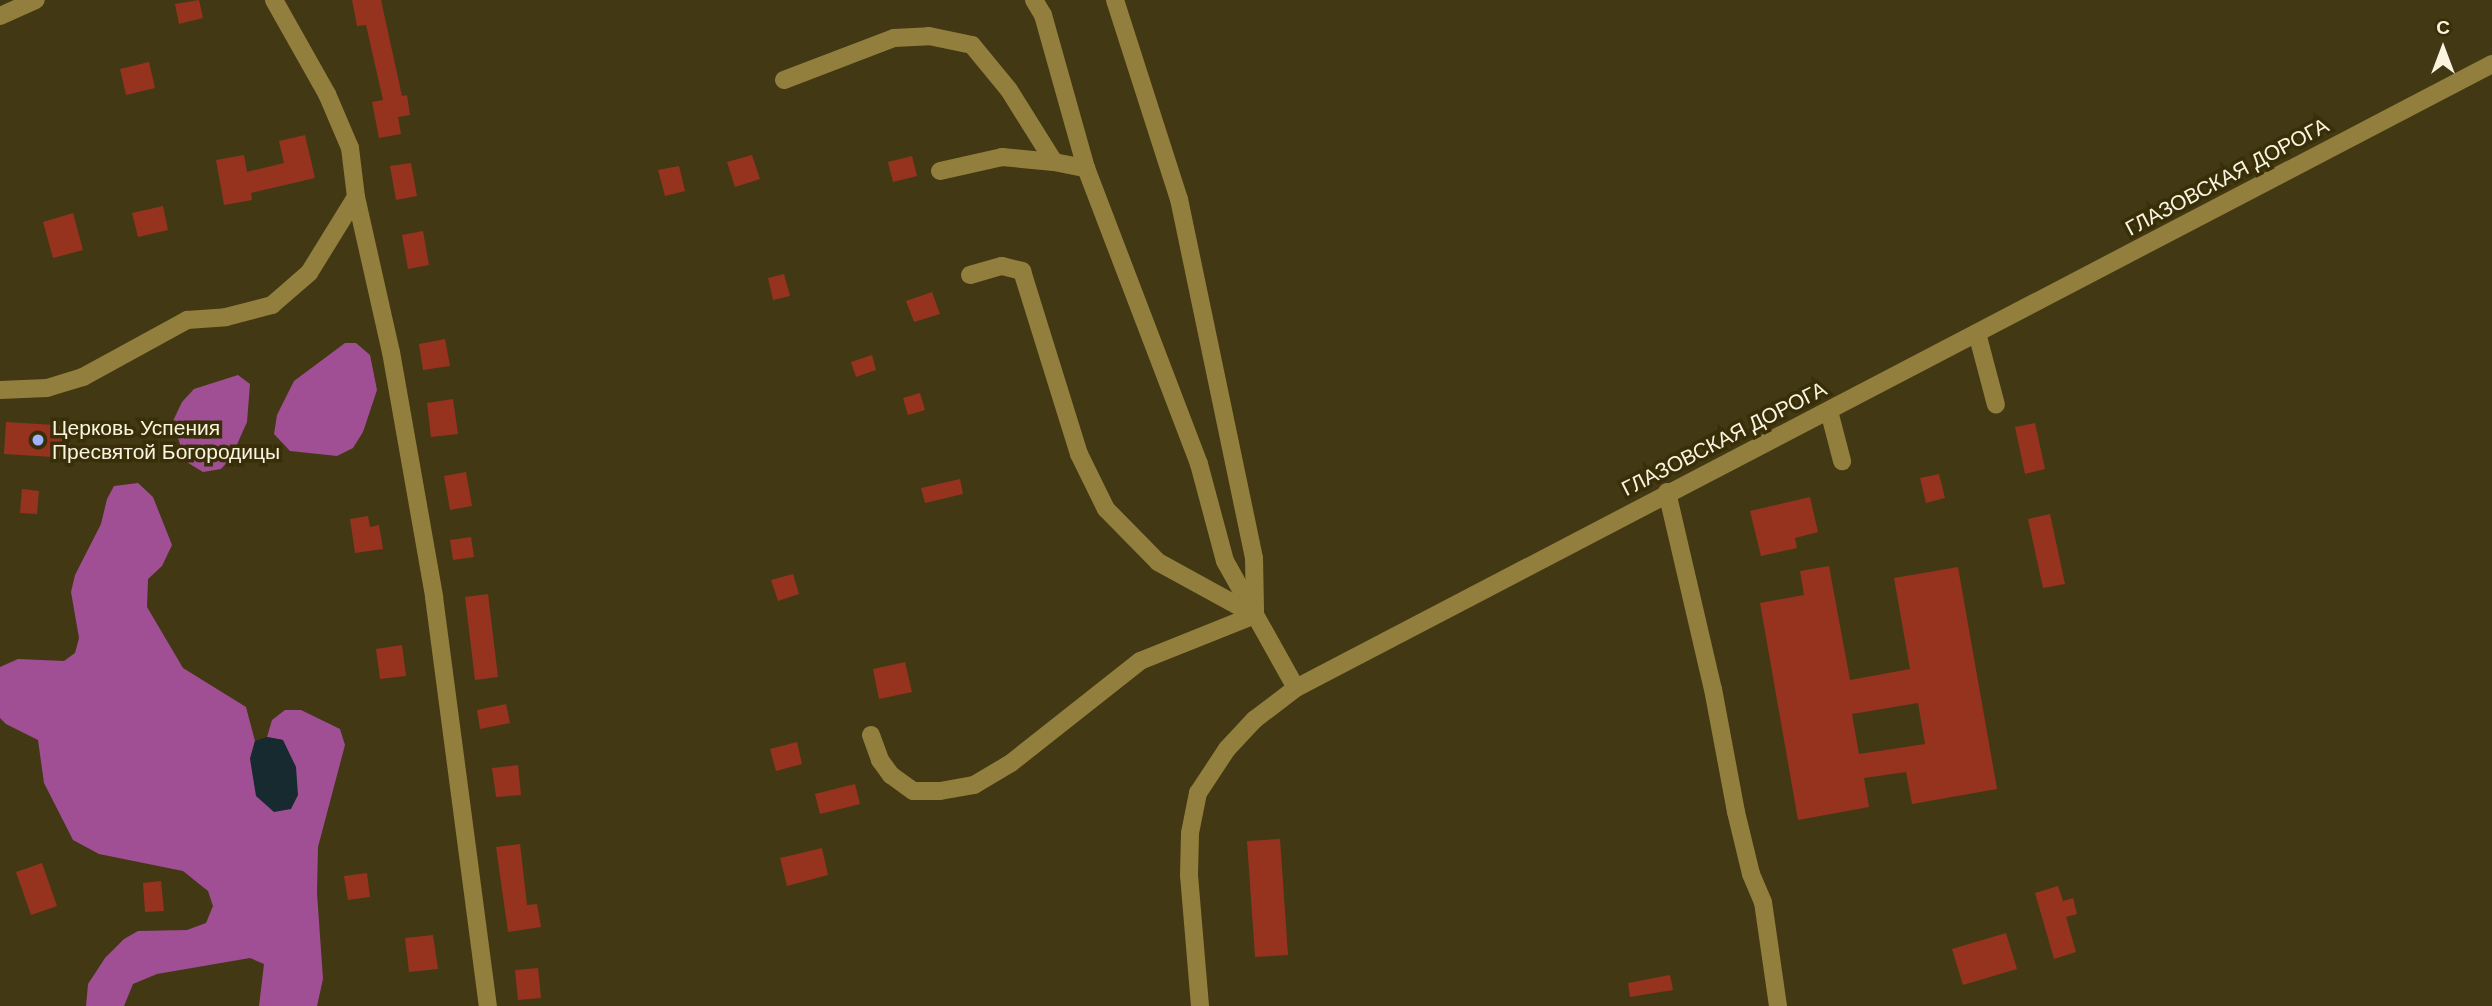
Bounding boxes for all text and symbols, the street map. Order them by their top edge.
north arrow [2408,14,2478,84]
text: С [2436,17,2450,38]
street label: ГЛАЗОВСКАЯ ДОРОГА [2121,113,2333,241]
street label: ГЛАЗОВСКАЯ ДОРОГА [1617,376,1831,502]
place label: Церковь Успения Пресвятой Богородицы [52,415,280,465]
marker: Церковь Успения Пресвятой Богородицы [30,432,46,448]

